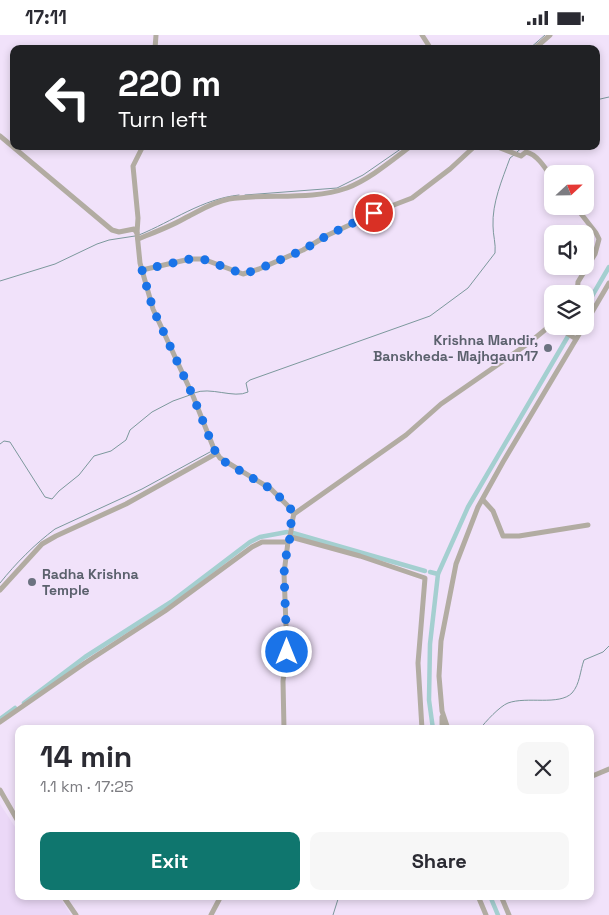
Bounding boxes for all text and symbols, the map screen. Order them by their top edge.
text: 17:11 [25,5,67,30]
text: 220 m [118,62,221,106]
icon: left [35,65,100,130]
text: Turn left [118,105,208,133]
north arrow [544,165,594,215]
map controls [544,165,594,335]
pin [353,192,395,234]
icon: arrive [360,199,388,227]
button: sound [544,225,594,275]
button: layers [544,285,594,335]
place label: Krishna Mandir, Banskheda- Majhgaun17 [373,331,538,365]
marker: Krishna Mandir, Banskheda- Majhgaun17 [542,342,554,354]
place label: Radha Krishna Temple [42,565,139,599]
marker: Radha Krishna Temple [26,576,38,588]
position arrow [260,625,312,677]
text: 14 min [40,737,132,776]
button: close [517,742,569,794]
text: 1.1 km · 17:25 [40,776,133,797]
button: Exit [40,832,300,890]
button: Share [310,832,569,890]

